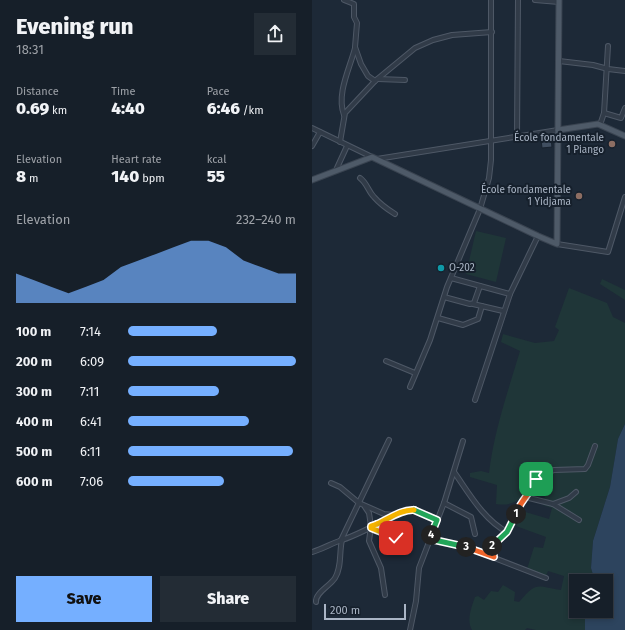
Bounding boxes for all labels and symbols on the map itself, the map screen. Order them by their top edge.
place label: École fondamentale 1 Piango [514,130,604,156]
marker: École fondamentale 1 Piango [607,139,617,149]
place label: École fondamentale 1 Yidjama [481,182,571,208]
marker: École fondamentale 1 Yidjama [574,191,584,201]
place label: O-202 [449,262,475,274]
marker: O-202 [436,263,446,273]
pin [519,462,553,496]
pin: 1 [506,504,526,524]
pin [379,521,413,555]
pin: 4 [421,525,441,545]
pin: 2 [482,536,502,556]
pin: 3 [456,537,476,557]
scale bar [324,602,406,621]

